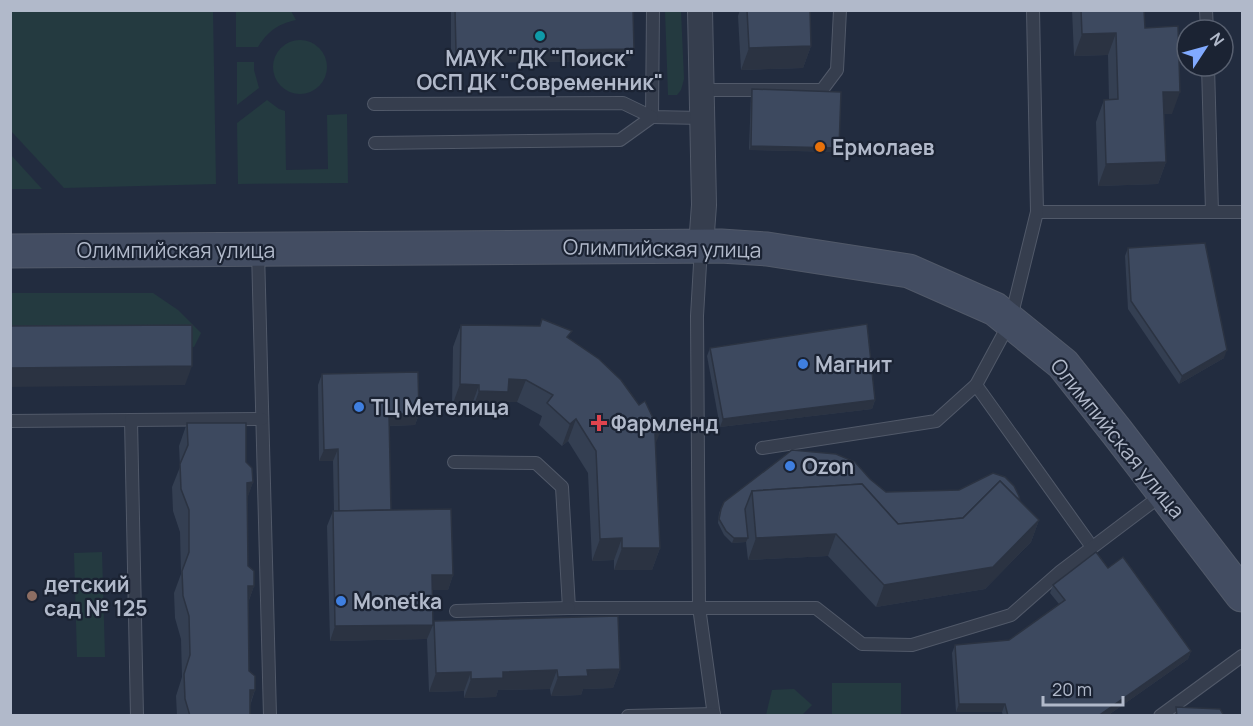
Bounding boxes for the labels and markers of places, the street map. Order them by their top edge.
marker: МАУК "ДК "Поиск" ОСП ДК "Современник" [533,29,547,43]
place label: МАУК "ДК "Поиск" ОСП ДК "Современник" [417,44,663,96]
place label: Ермолаев [832,133,935,161]
marker: Ермолаев [813,140,827,154]
place label: Магнит [815,350,892,378]
marker: Магнит [796,357,810,371]
place label: ТЦ Метелица [371,393,509,421]
marker: ТЦ Метелица [352,400,366,414]
place label: Фармленд [611,409,718,437]
marker: Фармленд [592,416,606,430]
place label: Ozon [802,452,854,480]
marker: Ozon [783,459,797,473]
place label: детский сад № 125 [44,570,147,622]
place label: Monetka [353,587,442,615]
marker: детский сад № 125 [25,589,39,603]
marker: Monetka [334,594,348,608]

